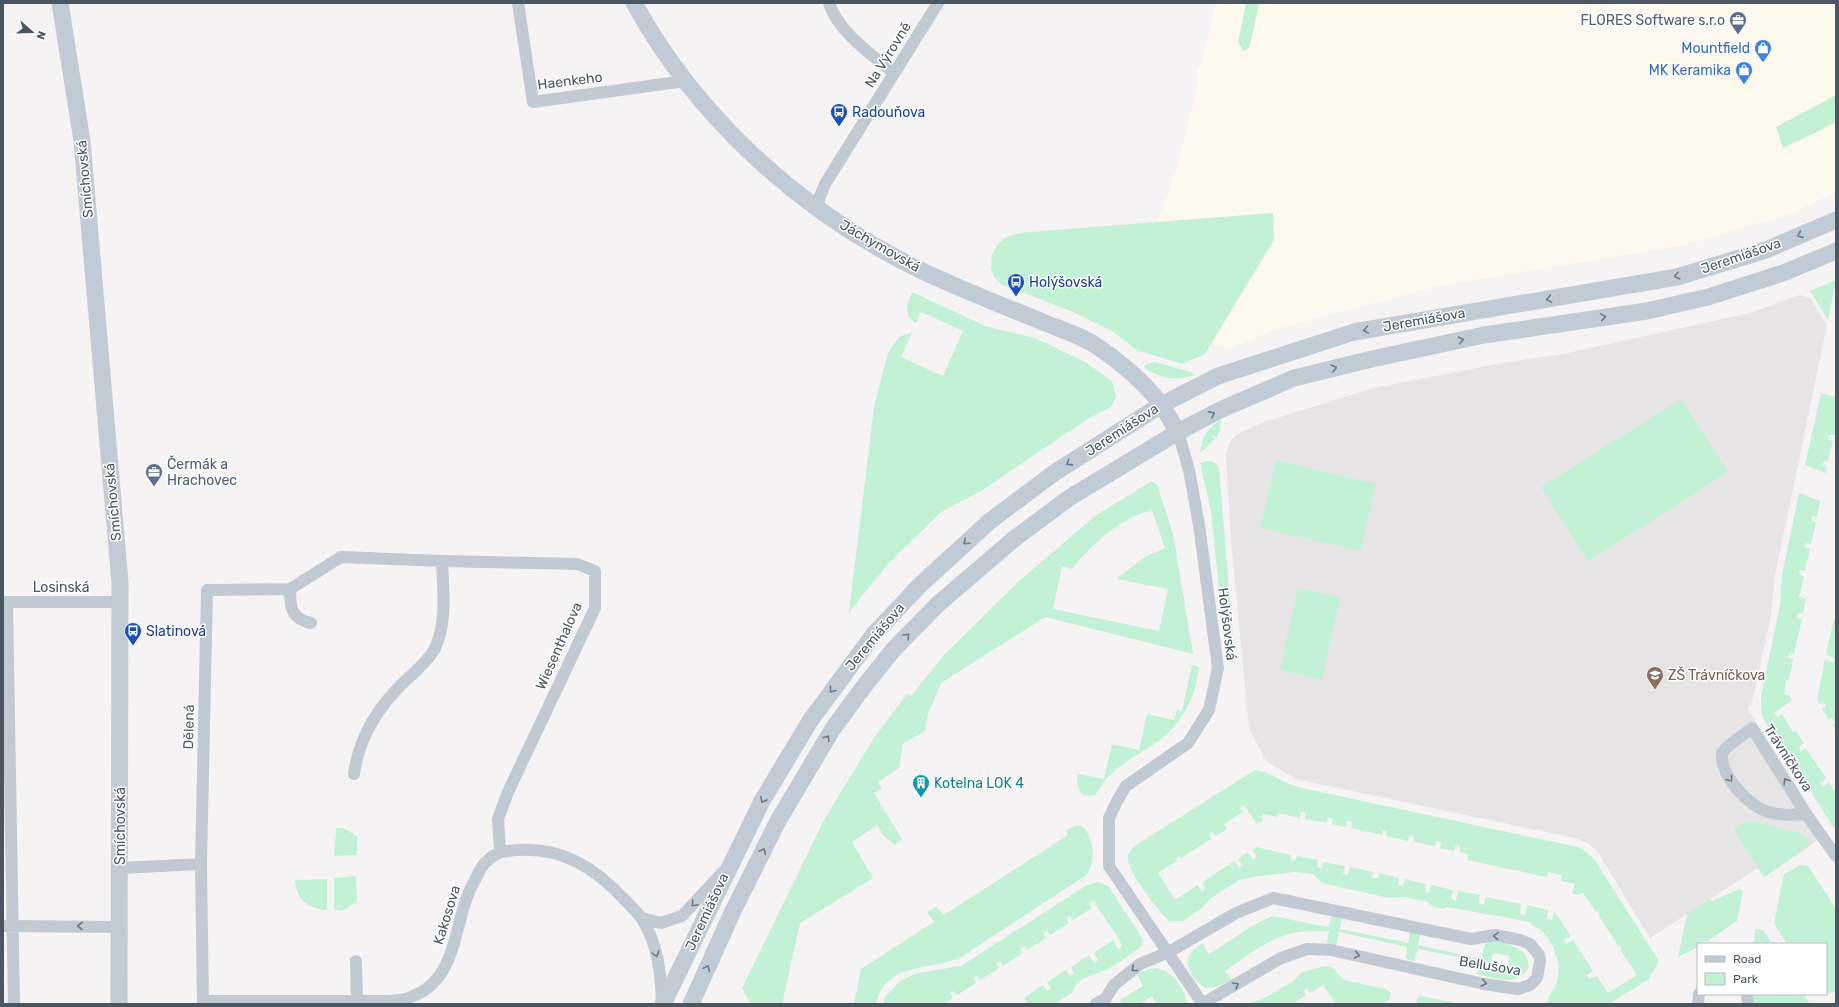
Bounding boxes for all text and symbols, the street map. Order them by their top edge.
office icon: FLORES Software s.r.o [1728,10,1748,35]
north arrow [12,12,52,52]
place label: FLORES Software s.r.o [1580,12,1725,29]
street label: Na Výrovně [861,19,915,91]
text: N [33,29,48,41]
shop icon: Mountfield [1753,38,1773,63]
place label: Mountfield [1681,40,1750,57]
shop icon: MK Keramika [1734,60,1754,85]
place label: MK Keramika [1649,62,1731,79]
street label: Haenkeho [537,69,603,93]
bus stop icon: Radouňova [829,102,849,127]
place label: Radouňova [852,104,925,121]
street label: Smíchovská [73,139,97,219]
street label: Jáchymovská [837,216,923,276]
one-way arrow [1797,230,1805,238]
street label: Jeremiášova [1699,234,1783,278]
bus stop icon: Holýšovská [1006,272,1026,297]
one-way arrow [1674,272,1680,280]
place label: Holýšovská [1029,274,1102,291]
one-way arrow [1546,294,1552,303]
street label: Jeremiášova [1381,304,1467,336]
one-way arrow [1600,313,1606,322]
one-way arrow [1363,326,1369,334]
one-way arrow [1457,337,1464,345]
one-way arrow [1331,365,1337,373]
street label: Jeremiášova [1082,400,1162,460]
one-way arrow [1208,411,1215,418]
place label: Čermák a Hrachovec [167,455,237,489]
one-way arrow [1066,459,1073,466]
street label: Smíchovská [101,462,125,542]
office icon: Čermák a Hrachovec [144,462,164,487]
one-way arrow [963,538,971,545]
street label: Losinská [33,579,89,596]
street label: Holýšovská [1214,587,1240,661]
street label: Wiesenthalova [532,600,586,692]
street label: Jeremiášova [842,600,908,674]
bus stop icon: Slatinová [123,621,143,646]
place label: Slatinová [146,623,206,640]
one-way arrow [902,633,910,641]
school or university icon: ZŠ Trávníčkova [1645,665,1665,690]
place label: ZŠ Trávníčkova [1668,666,1765,684]
one-way arrow [830,686,837,693]
street label: Dělená [180,704,198,750]
street label: Trávníčkova [1760,721,1816,795]
one-way arrow [822,735,829,742]
building icon: Kotelna LOK 4 [911,773,931,798]
one-way arrow [1725,774,1732,781]
place label: Kotelna LOK 4 [934,775,1024,792]
one-way arrow [1783,778,1790,785]
street label: Smíchovská [112,787,129,865]
one-way arrow [760,796,767,803]
one-way arrow [758,848,766,856]
street label: Jeremiášova [682,871,732,953]
street label: Kakosova [430,883,464,947]
one-way arrow [692,899,699,907]
one-way arrow [77,922,83,931]
one-way arrow [1493,931,1499,940]
legend [1697,943,1827,995]
one-way arrow [1354,950,1360,959]
one-way arrow [652,951,660,958]
text: Road [1733,952,1761,966]
street label: Bellušova [1458,953,1522,979]
one-way arrow [1131,964,1138,971]
one-way arrow [702,965,710,973]
text: Park [1733,972,1759,986]
one-way arrow [1481,979,1487,987]
one-way arrow [1232,982,1239,989]

